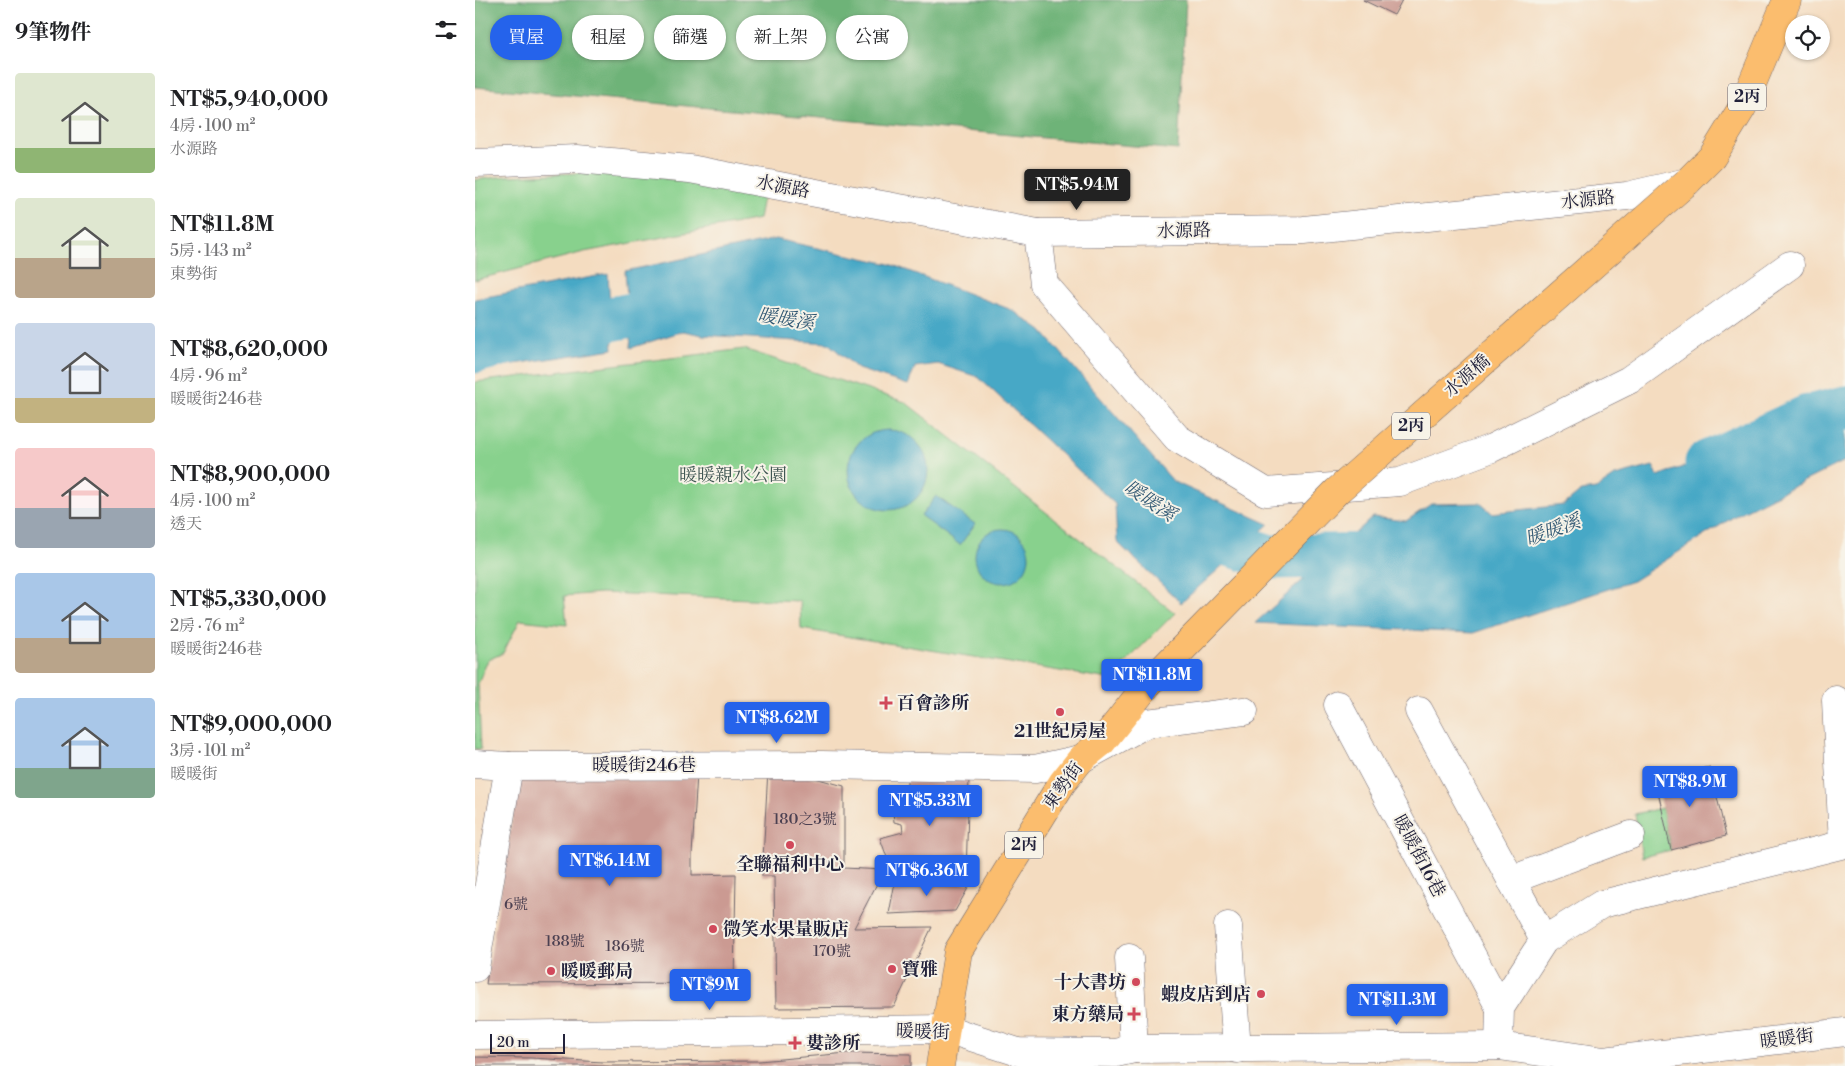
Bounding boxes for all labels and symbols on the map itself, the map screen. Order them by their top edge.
road number: 2丙 [1728,84,1766,110]
pin: NT$5.94M [1025,168,1129,211]
street label: 水源路 [754,171,812,203]
street label: 水源路 [1560,186,1616,214]
street label: 水源路 [1157,219,1211,243]
water label: 暖暖溪 [756,303,818,336]
street label: 水源橋 [1439,350,1495,402]
road number: 2丙 [1392,412,1430,440]
park label: 暖暖親水公園 [679,464,787,487]
water label: 暖暖溪 [1120,475,1182,528]
water label: 暖暖溪 [1522,508,1586,551]
pin: NT$11.8M [1100,658,1204,701]
place label: 百會診所 [897,692,970,715]
marker: 百會診所 [879,696,893,710]
pin: NT$8.62M [725,702,829,744]
marker: 21世紀房屋 [1054,706,1066,718]
place label: 21世紀房屋 [1014,720,1106,743]
street label: 暖暖街246巷 [592,754,696,777]
street label: 東勢街 [1038,757,1088,815]
pin: NT$8.9M [1644,766,1736,808]
pin: NT$5.33M [878,784,982,827]
house number: 180之3號 [773,810,837,829]
street label: 暖暖街16巷 [1388,811,1450,901]
road number: 2丙 [1005,832,1043,858]
marker: 全聯福利中心 [784,839,796,851]
pin: NT$6.14M [558,844,662,887]
place label: 全聯福利中心 [736,853,844,876]
pin: NT$6.36M [875,854,979,897]
house number: 6號 [504,895,528,914]
place label: 微笑水果量販店 [723,918,849,941]
marker: 微笑水果量販店 [707,923,719,935]
house number: 188號 [545,932,585,951]
house number: 186號 [605,937,645,956]
house number: 170號 [813,942,851,961]
place label: 寶雅 [902,958,938,981]
place label: 暖暖郵局 [561,960,633,983]
marker: 寶雅 [886,963,898,975]
marker: 暖暖郵局 [545,965,557,977]
pin: NT$9M [675,968,745,1011]
place label: 十大書坊 [1054,971,1126,994]
marker: 十大書坊 [1130,976,1142,988]
place label: 蝦皮店到店 [1161,983,1251,1006]
pin: NT$11.3M [1345,984,1449,1026]
marker: 蝦皮店到店 [1255,988,1267,1000]
place label: 東方藥局 [1052,1003,1124,1026]
marker: 東方藥局 [1128,1008,1140,1020]
street label: 暖暖街 [896,1020,950,1044]
street label: 暖暖街 [1759,1024,1815,1054]
scale bar [490,1031,565,1054]
place label: 婁診所 [806,1032,861,1055]
marker: 婁診所 [788,1036,802,1050]

